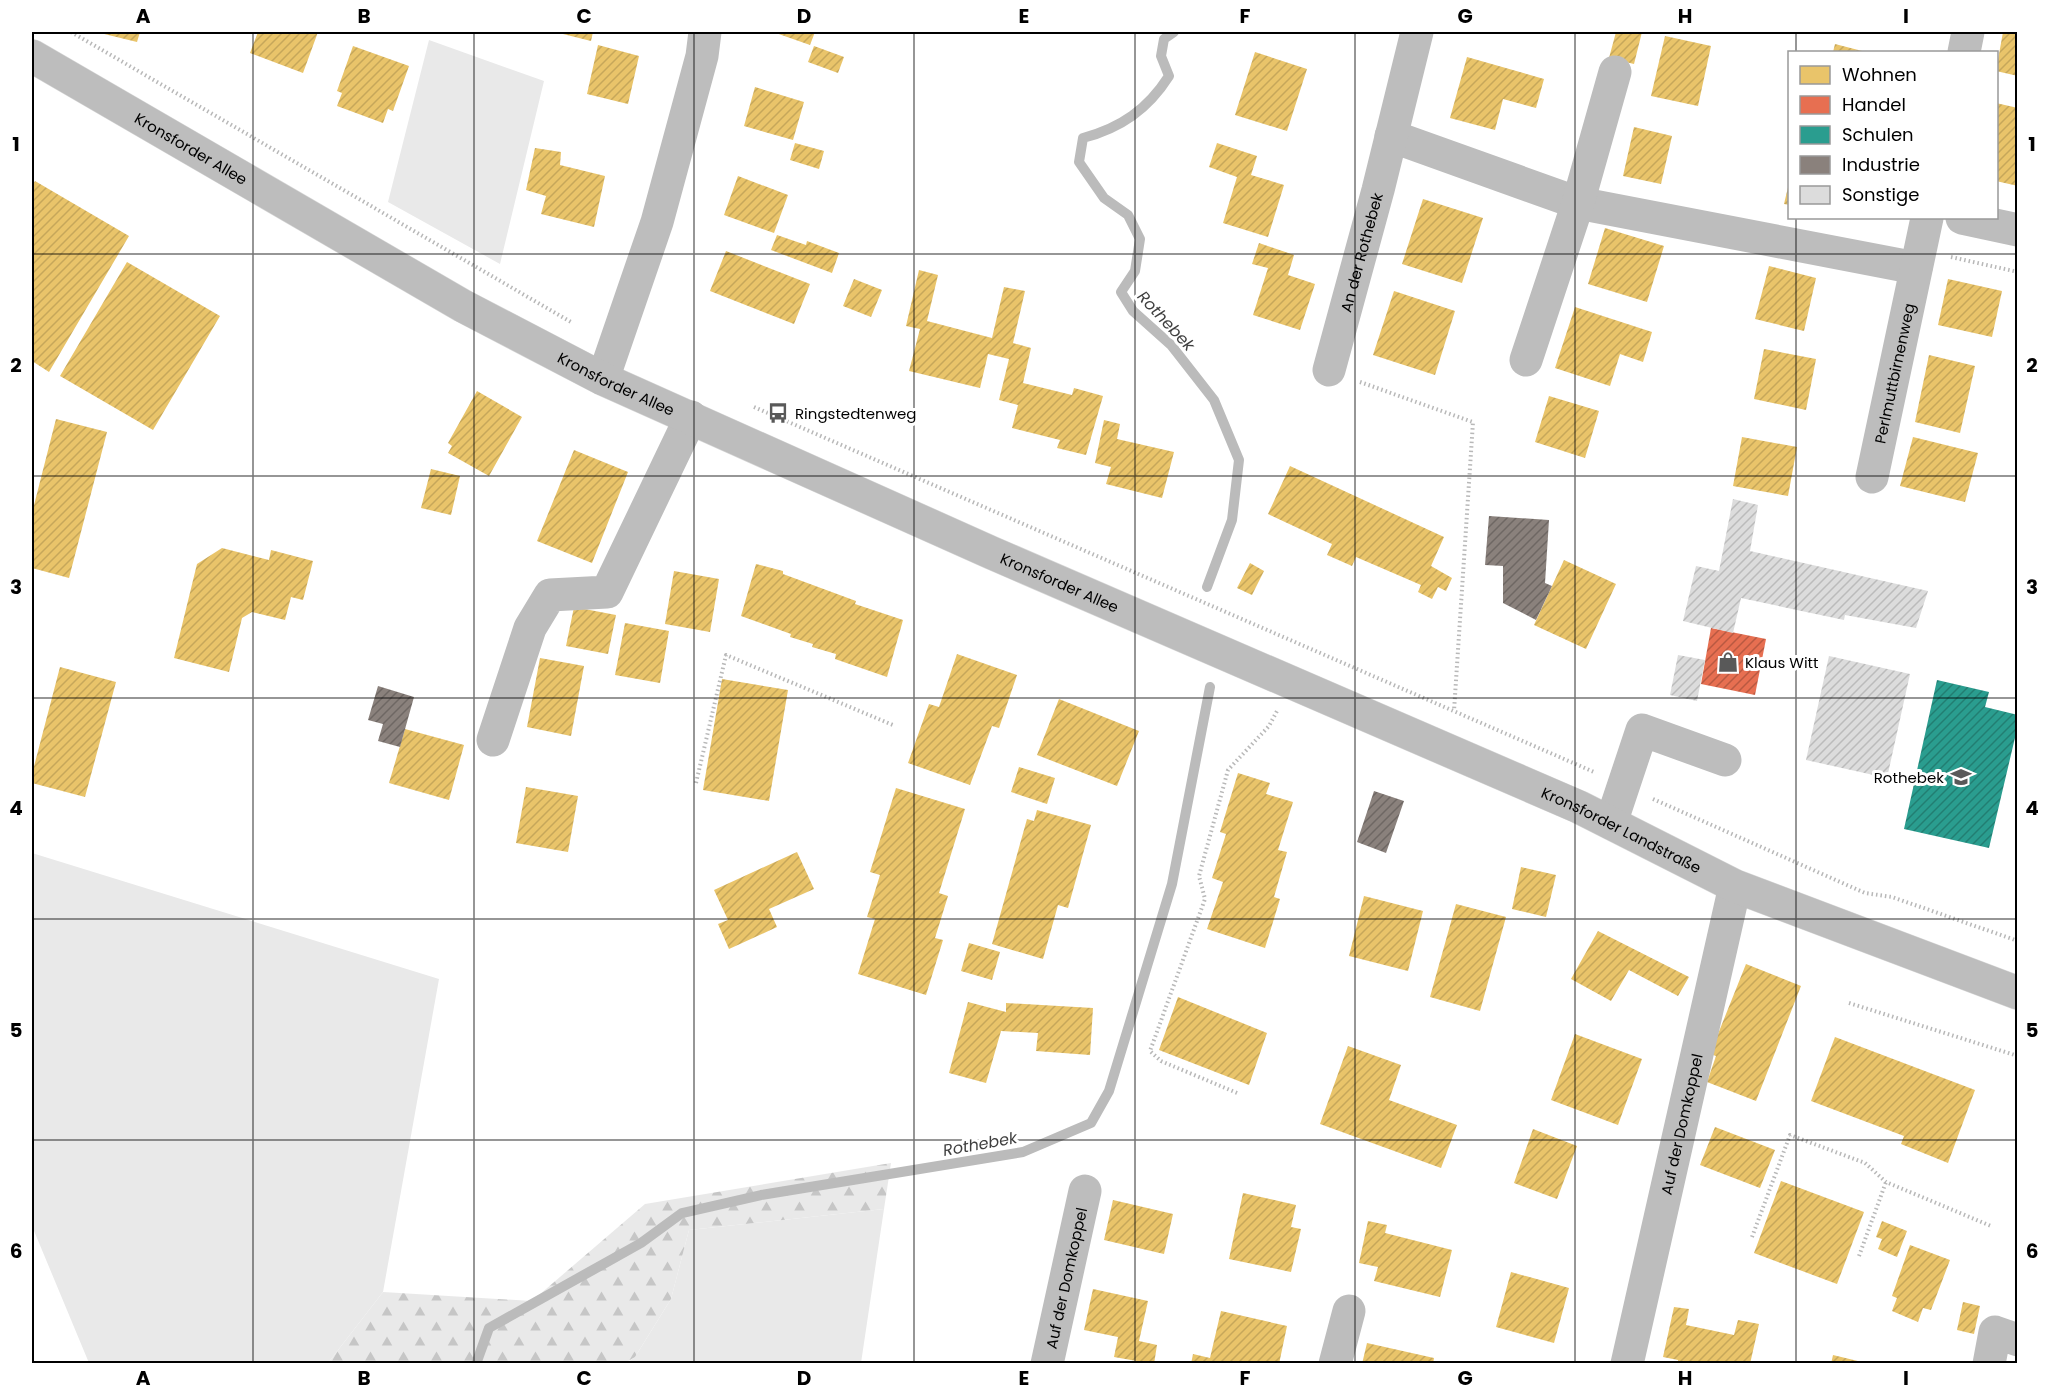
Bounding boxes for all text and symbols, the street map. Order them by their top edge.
text: A [136,2,151,30]
text: B [357,2,371,30]
text: C [576,2,592,30]
text: D [797,2,811,30]
text: E [1019,2,1029,30]
text: F [1240,2,1251,30]
text: G [1457,2,1473,30]
text: H [1678,2,1692,30]
text: I [1903,2,1909,30]
legend [1788,51,1998,219]
text: Wohnen [1842,62,1917,87]
text: Handel [1842,92,1906,117]
street label: Kronsforder Allee [131,107,251,189]
text: Schulen [1842,122,1914,147]
text: 1 [12,130,20,158]
text: 1 [2028,130,2036,158]
text: Industrie [1842,152,1920,177]
text: Sonstige [1842,182,1919,207]
street label: An der Rothebek [1335,190,1387,314]
water label: Rothebek [1132,286,1200,357]
street label: Perlmuttbirnenweg [1869,301,1919,445]
street label: Kronsforder Allee [554,347,678,420]
text: 2 [10,351,22,379]
text: 2 [2026,351,2038,379]
bus stop icon: Ringstedtenweg [766,401,790,425]
place label: Ringstedtenweg [795,403,916,424]
street label: Kronsforder Allee [997,547,1122,617]
text: 3 [10,573,22,601]
text: 3 [2026,573,2038,601]
shop icon: Klaus Witt [1716,650,1740,674]
place label: Klaus Witt [1745,652,1819,673]
school or university icon: Rothebek [1949,765,1973,789]
place label: Rothebek [1874,767,1944,788]
street label: Kronsforder Landstraße [1538,782,1705,878]
text: 4 [9,794,23,822]
text: 4 [2025,794,2039,822]
text: 5 [10,1016,23,1044]
text: 5 [2026,1016,2039,1044]
street label: Auf der Domkoppel [1655,1051,1707,1197]
water label: Rothebek [941,1126,1020,1162]
street label: Auf der Domkoppel [1040,1205,1092,1351]
text: 6 [10,1237,22,1265]
text: 6 [2026,1237,2038,1265]
text: A [136,1364,151,1392]
text: B [357,1364,371,1392]
text: C [576,1364,592,1392]
text: D [797,1364,811,1392]
text: E [1019,1364,1029,1392]
text: F [1240,1364,1251,1392]
text: G [1457,1364,1473,1392]
text: H [1678,1364,1692,1392]
text: I [1903,1364,1909,1392]

